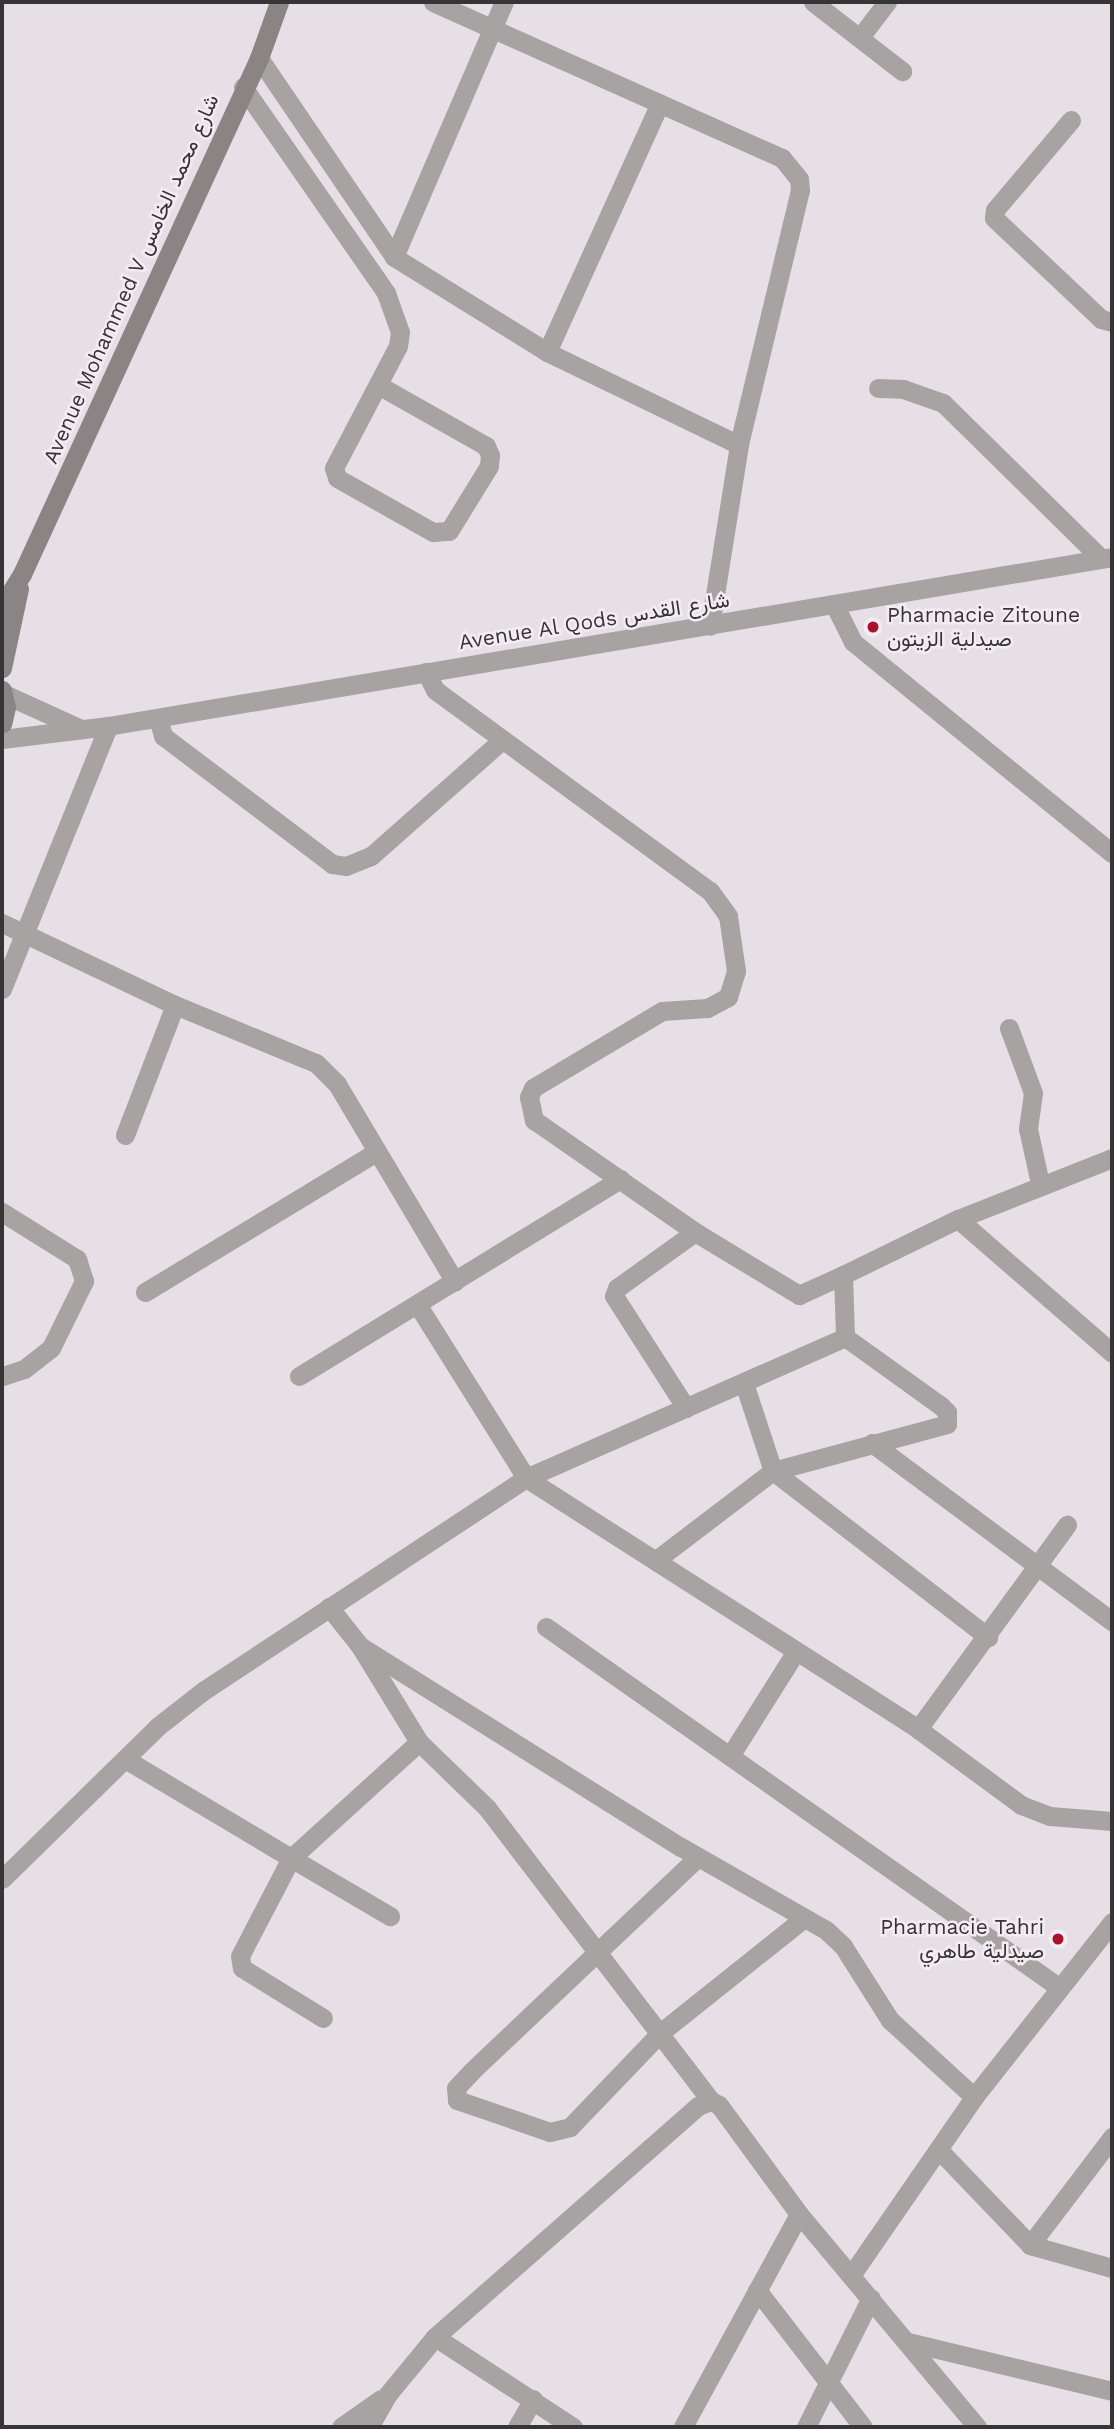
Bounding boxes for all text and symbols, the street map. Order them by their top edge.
street label: Avenue Mohammed V شارع محمد الخامس [38,90,224,468]
street label: Avenue Al Qods شارع القدس [456,587,732,655]
place label: Pharmacie Zitoune صيدلية الزيتون [887,602,1080,652]
marker: Pharmacie Zitoune صيدلية الزيتون [865,619,881,635]
place label: Pharmacie Tahri صيدلية طاهري [880,1914,1044,1964]
marker: Pharmacie Tahri صيدلية طاهري [1050,1931,1066,1947]

